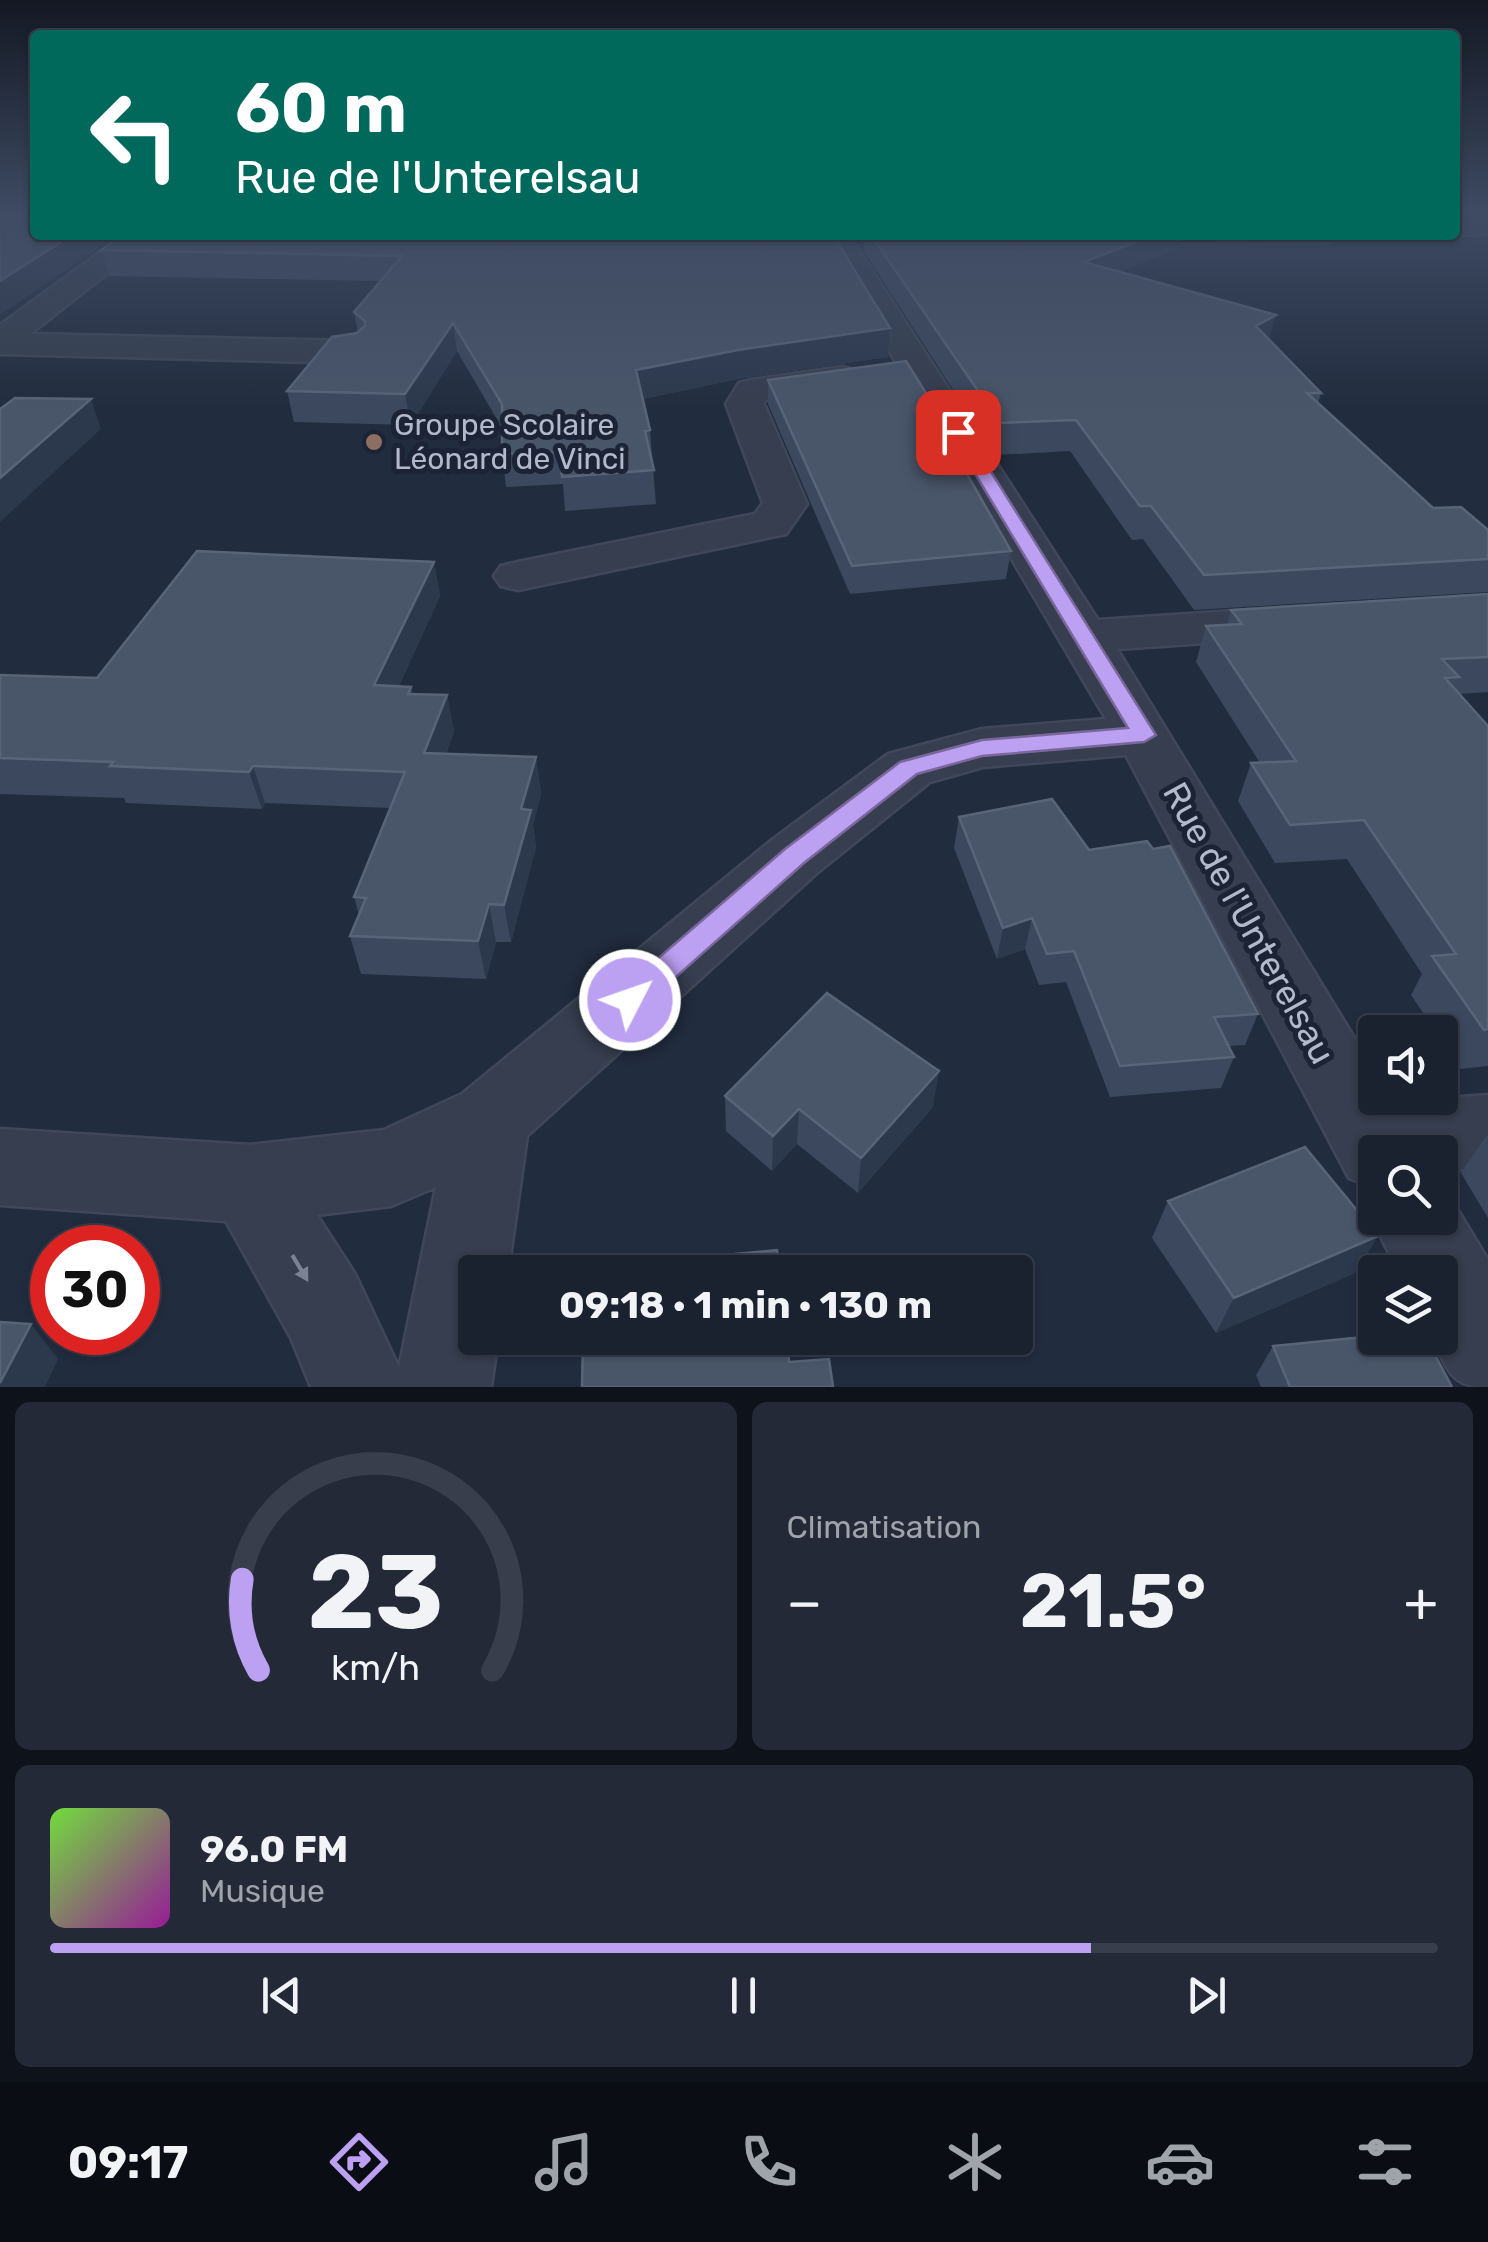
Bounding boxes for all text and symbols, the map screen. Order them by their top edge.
text: 60 m [235,67,407,150]
icon: left [70,70,200,200]
text: Rue de l'Unterelsau [235,151,641,204]
pin [916,390,1001,475]
icon: arrive [931,405,986,460]
place label: Groupe Scolaire Léonard de Vinci [394,407,626,477]
marker: Groupe Scolaire Léonard de Vinci [363,431,385,453]
street label: Rue de l'Unterelsau [1154,775,1344,1071]
position arrow [578,948,682,1052]
map controls [1358,1015,1458,1355]
button: sound [1358,1015,1458,1115]
button: search [1358,1135,1458,1235]
speed limit sign: 30 [30,1225,160,1355]
one-way arrow [291,1254,308,1282]
button: layers [1358,1255,1458,1355]
text: 09:18 · 1 min · 130 m [559,1282,932,1328]
text: Climatisation [787,1508,981,1546]
text: 23 [308,1531,444,1654]
text: 21.5° [1020,1557,1206,1646]
text: − [787,1570,822,1635]
text: + [1404,1570,1438,1635]
text: km/h [331,1647,420,1689]
text: 96.0 FM [200,1826,348,1872]
text: Musique [200,1872,325,1910]
icon: previous [254,1968,309,2023]
icon: pause [716,1968,771,2023]
icon: next [1179,1968,1234,2023]
icon: directions [324,2127,394,2197]
icon: music [529,2127,599,2197]
icon: phone [734,2127,804,2197]
icon: climate [940,2127,1010,2197]
icon: car [1145,2127,1215,2197]
icon: filters [1350,2127,1420,2197]
text: 09:17 [68,2136,188,2189]

